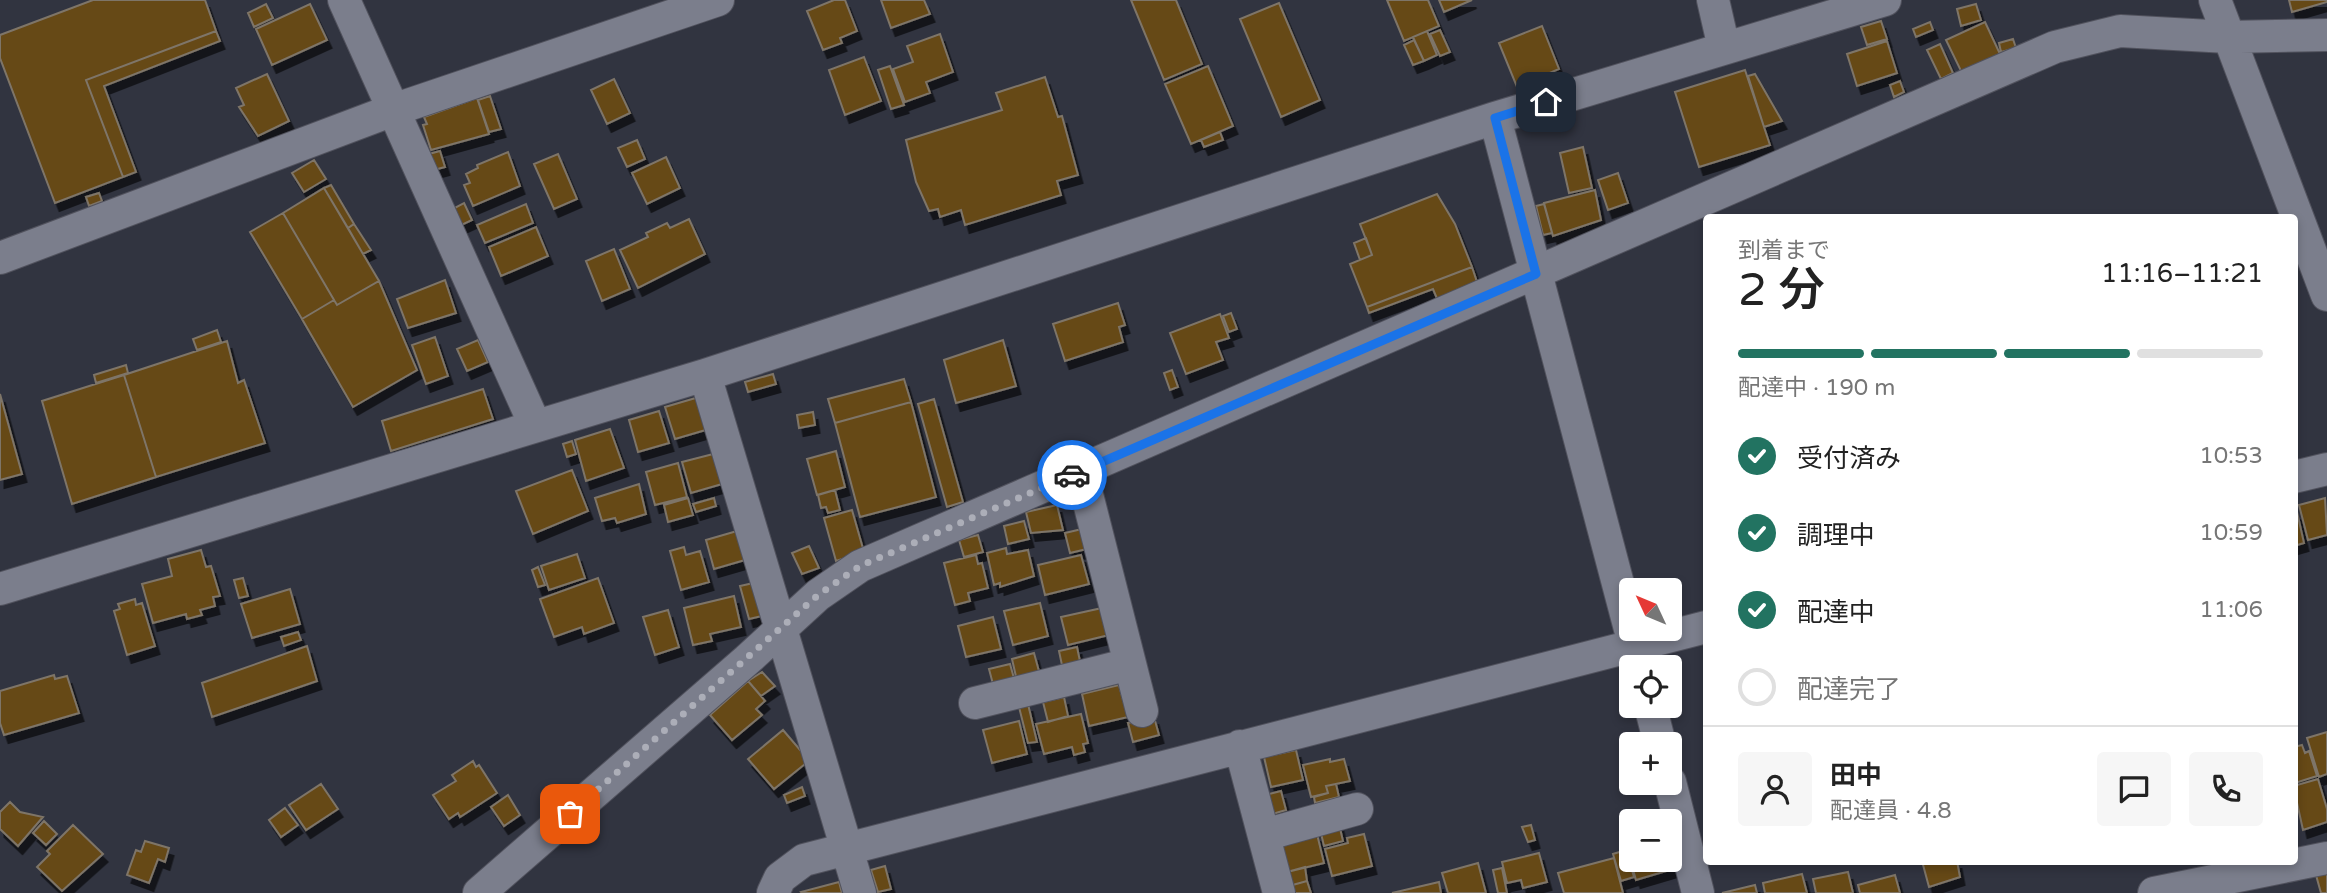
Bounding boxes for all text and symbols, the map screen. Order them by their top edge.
pin [1516,72,1576,132]
icon: home [1527,83,1565,121]
text: 到着まで [1738,237,1830,265]
text: 11:16–11:21 [2101,258,2263,289]
text: 2 分 [1738,263,1825,318]
text: 配達中 · 190 m [1738,374,1895,402]
icon: check [1738,437,1776,475]
courier [1037,440,1107,510]
text: 10:53 [2199,442,2263,470]
text: 受付済み [1797,443,1901,474]
icon: car [1053,456,1091,494]
icon: check [1738,514,1776,552]
text: 10:59 [2199,519,2263,547]
text: 調理中 [1797,520,1875,551]
north arrow [1619,578,1682,640]
map controls [1619,578,1682,872]
icon: check [1738,591,1776,629]
text: 11:06 [2199,596,2263,624]
text: 配達中 [1797,597,1875,628]
button: locate [1619,655,1682,718]
text: 配達完了 [1797,674,1901,705]
button: + [1619,732,1682,795]
button: person [1738,752,1812,826]
button: chat [2097,752,2171,826]
button: phone [2189,752,2263,826]
text: 田中 [1830,760,1882,791]
pin [540,784,600,844]
icon: bag [551,795,589,833]
text: 配達員 · 4.8 [1830,797,1952,825]
button: − [1619,809,1682,872]

